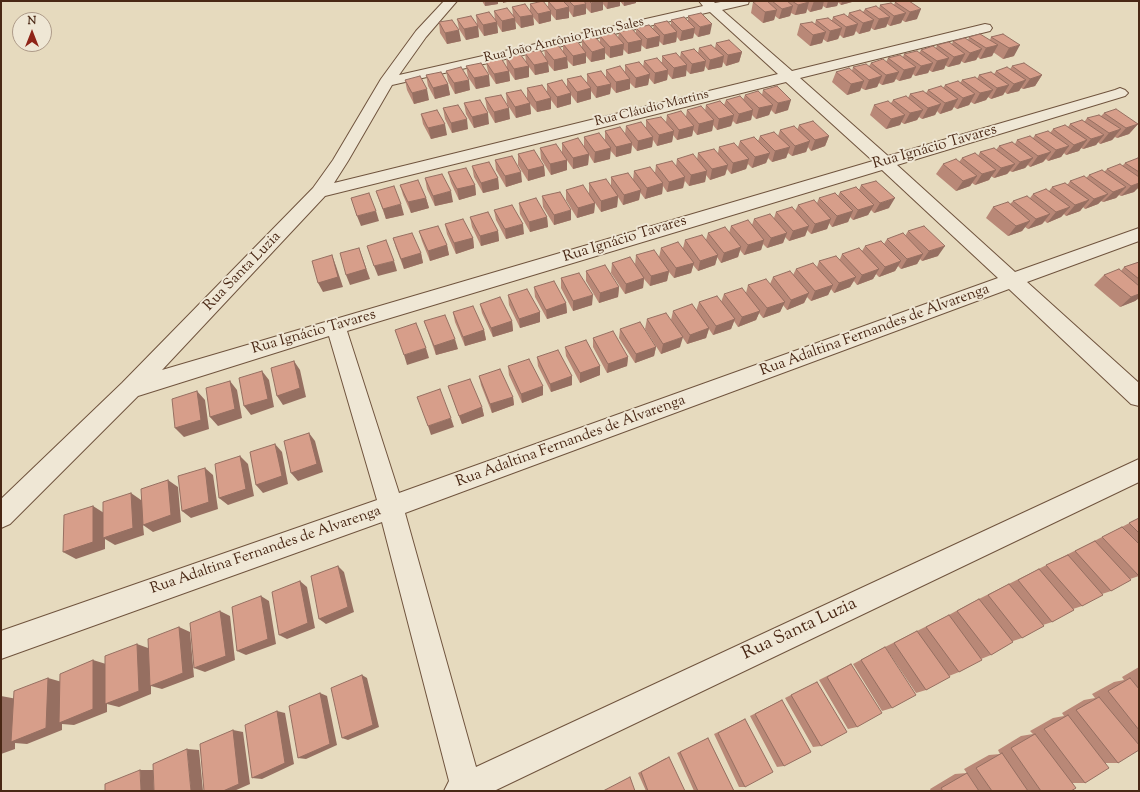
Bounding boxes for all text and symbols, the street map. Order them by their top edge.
north arrow [12,12,52,52]
text: N [28,13,36,29]
street label: Rua João Antônio Pinto Sales [482,15,646,67]
street label: Rua Cláudio Martins [593,87,711,131]
street label: Rua Ignácio Tavares [871,122,999,174]
street label: Rua Ignácio Tavares [561,213,689,267]
street label: Rua Santa Luzia [201,229,285,315]
street label: Rua Adaltina Fernandes de Alvarenga [758,281,992,381]
street label: Rua Ignácio Tavares [250,307,378,359]
street label: Rua Adaltina Fernandes de Alvarenga [454,392,688,492]
street label: Rua Adaltina Fernandes de Alvarenga [148,503,384,599]
street label: Rua Santa Luzia [739,594,861,666]

